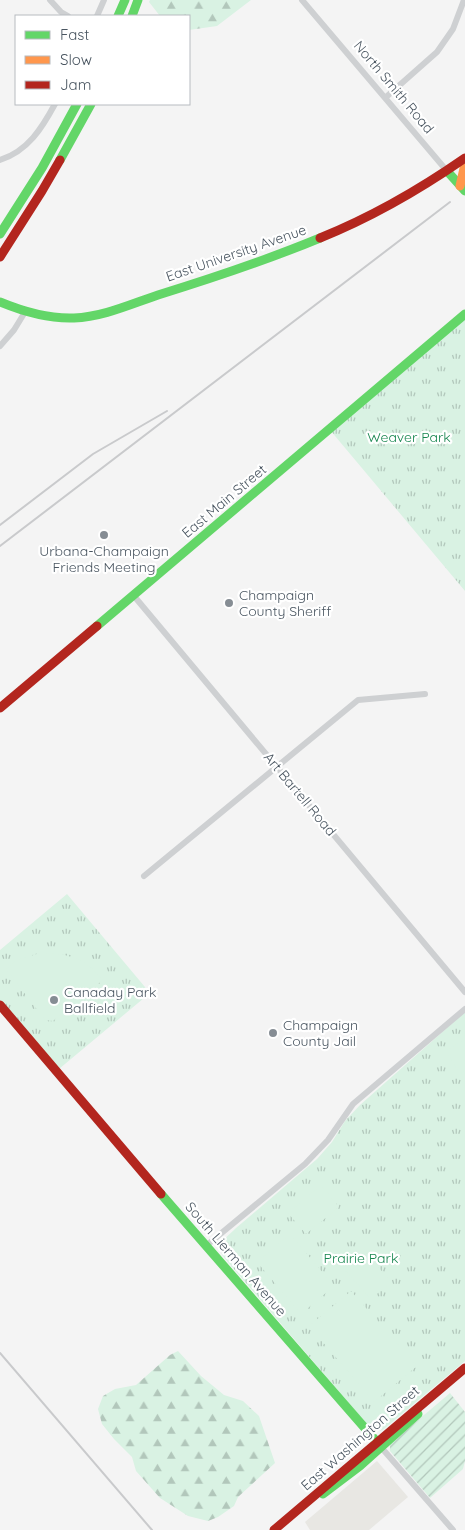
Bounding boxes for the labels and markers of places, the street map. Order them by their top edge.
marker: Urbana-Champaign Friends Meeting [98,529,110,541]
place label: Urbana-Champaign Friends Meeting [39,542,169,576]
place label: Champaign County Sheriff [239,586,331,620]
marker: Champaign County Sheriff [223,597,235,609]
place label: Canaday Park Ballfield [64,983,157,1017]
marker: Canaday Park Ballfield [48,994,60,1006]
place label: Champaign County Jail [283,1016,358,1050]
marker: Champaign County Jail [267,1027,279,1039]

